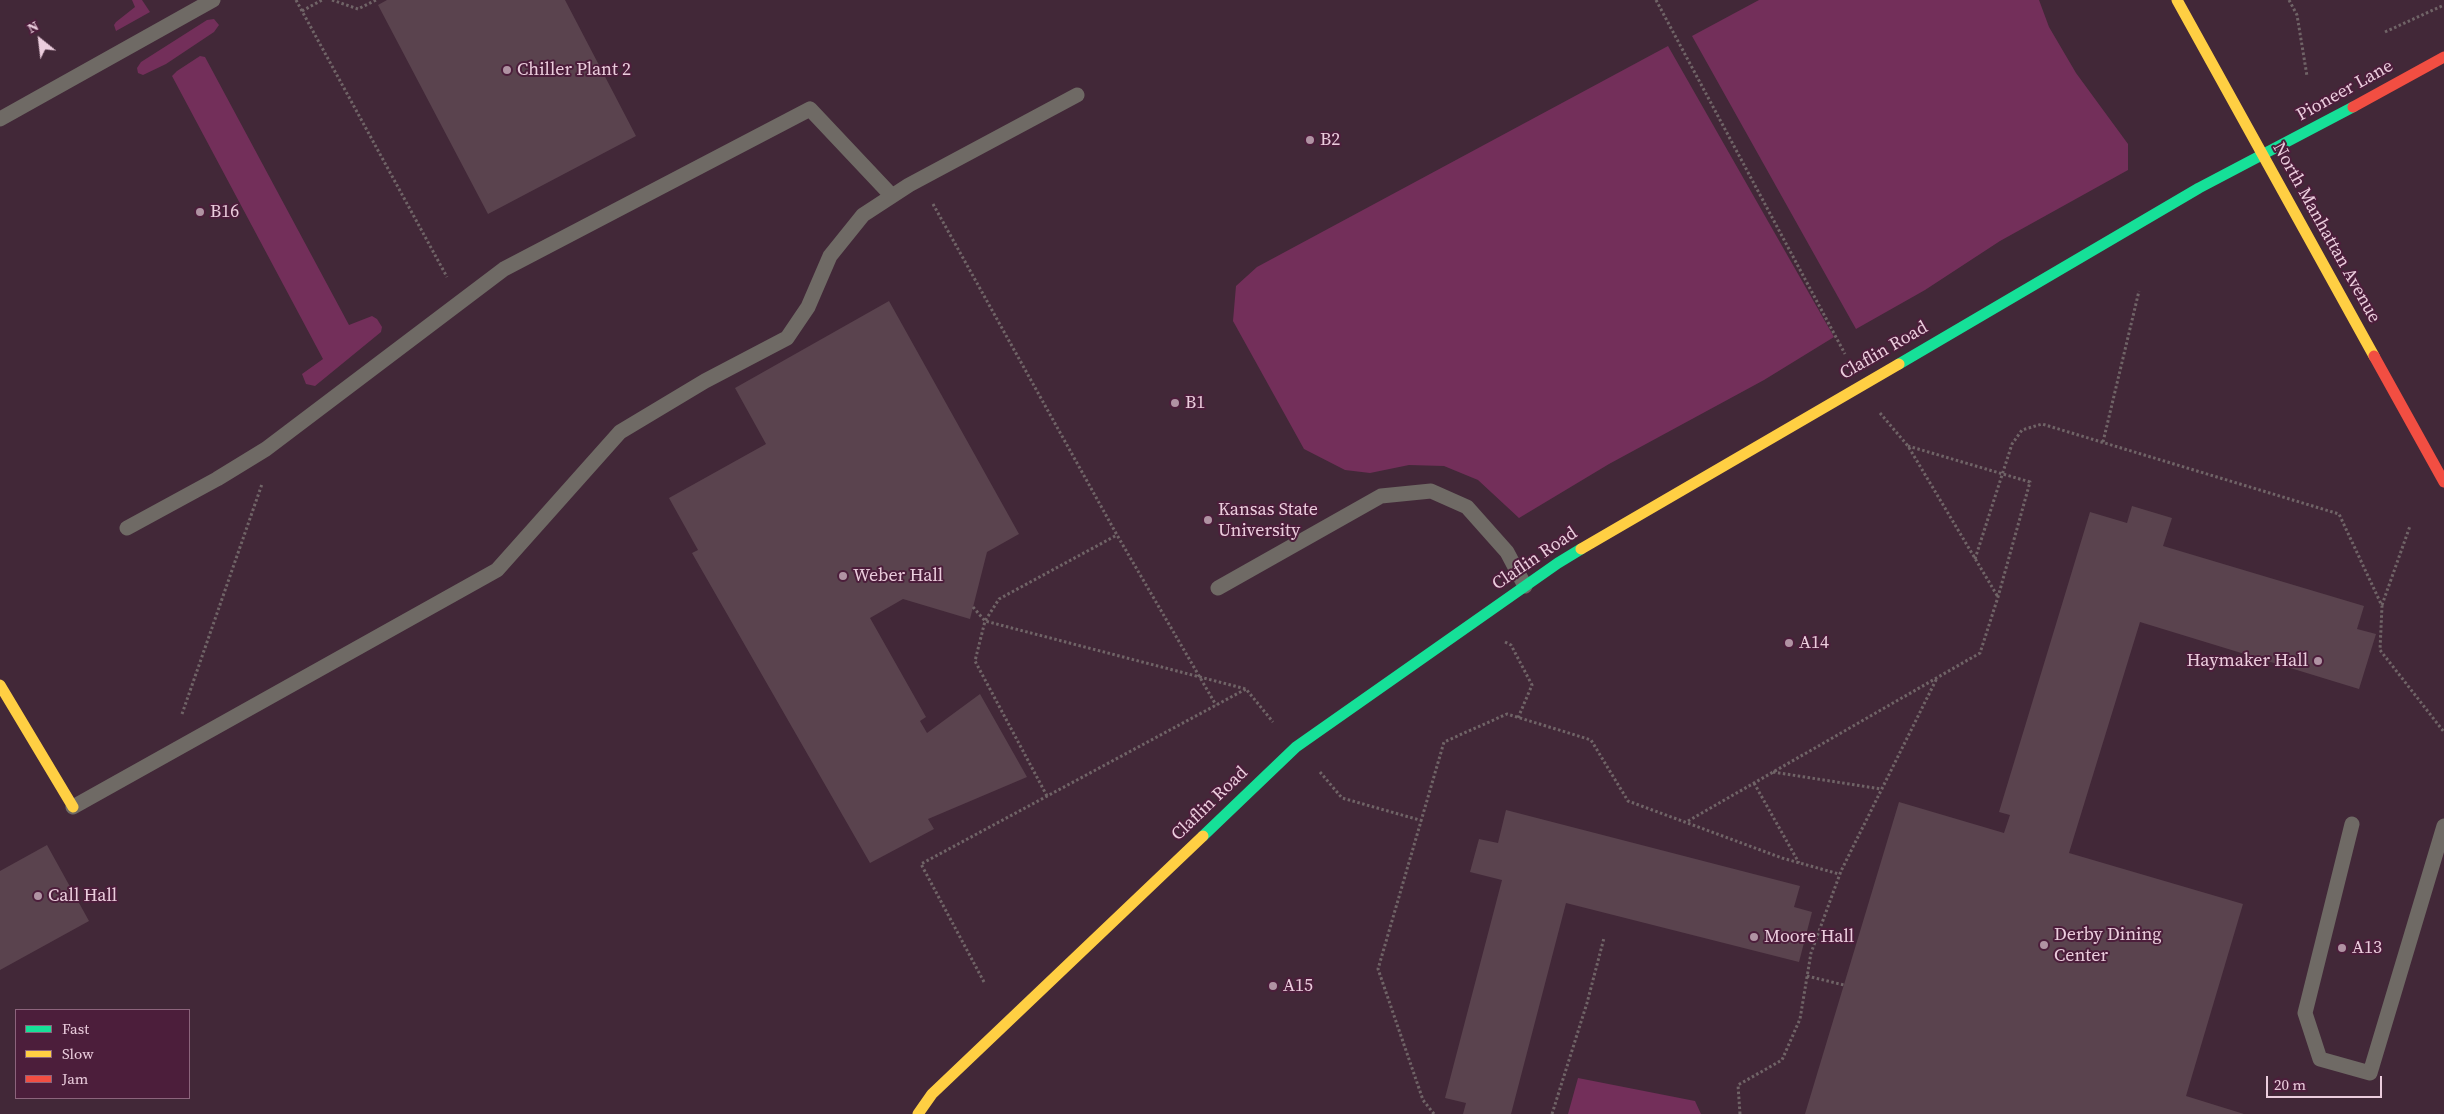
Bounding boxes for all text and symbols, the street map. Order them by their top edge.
north arrow [15,15,65,65]
text: N [23,16,42,38]
street label: Pioneer Lane [2293,56,2397,126]
place label: Chiller Plant 2 [517,59,631,81]
marker: Chiller Plant 2 [501,64,513,76]
place label: B2 [1320,129,1340,151]
marker: B2 [1304,134,1316,146]
street label: North Manhattan Avenue [2267,139,2385,327]
place label: B16 [210,201,239,223]
marker: B16 [194,206,206,218]
street label: Claflin Road [1836,317,1932,385]
place label: B1 [1185,392,1205,414]
marker: B1 [1169,397,1181,409]
place label: Kansas State University [1218,499,1318,542]
marker: Kansas State University [1202,514,1214,526]
street label: Claflin Road [1488,523,1582,595]
place label: Weber Hall [853,565,943,587]
marker: Weber Hall [837,570,849,582]
place label: A14 [1799,632,1829,654]
marker: A14 [1783,637,1795,649]
place label: Haymaker Hall [2186,650,2308,672]
marker: Haymaker Hall [2312,655,2324,667]
street label: Claflin Road [1167,762,1253,846]
place label: Call Hall [48,885,117,907]
marker: Call Hall [32,890,44,902]
place label: Derby Dining Center [2054,924,2162,966]
place label: Moore Hall [1764,926,1854,948]
marker: Moore Hall [1748,931,1760,943]
place label: A13 [2352,937,2382,959]
marker: Derby Dining Center [2038,939,2050,951]
marker: A13 [2336,942,2348,954]
place label: A15 [1283,975,1313,997]
marker: A15 [1267,980,1279,992]
legend [15,1009,190,1099]
text: Fast [62,1018,89,1039]
text: Slow [62,1043,94,1064]
scale bar [2269,1066,2385,1098]
text: Jam [62,1068,88,1089]
text: 20 m [2274,1074,2306,1095]

